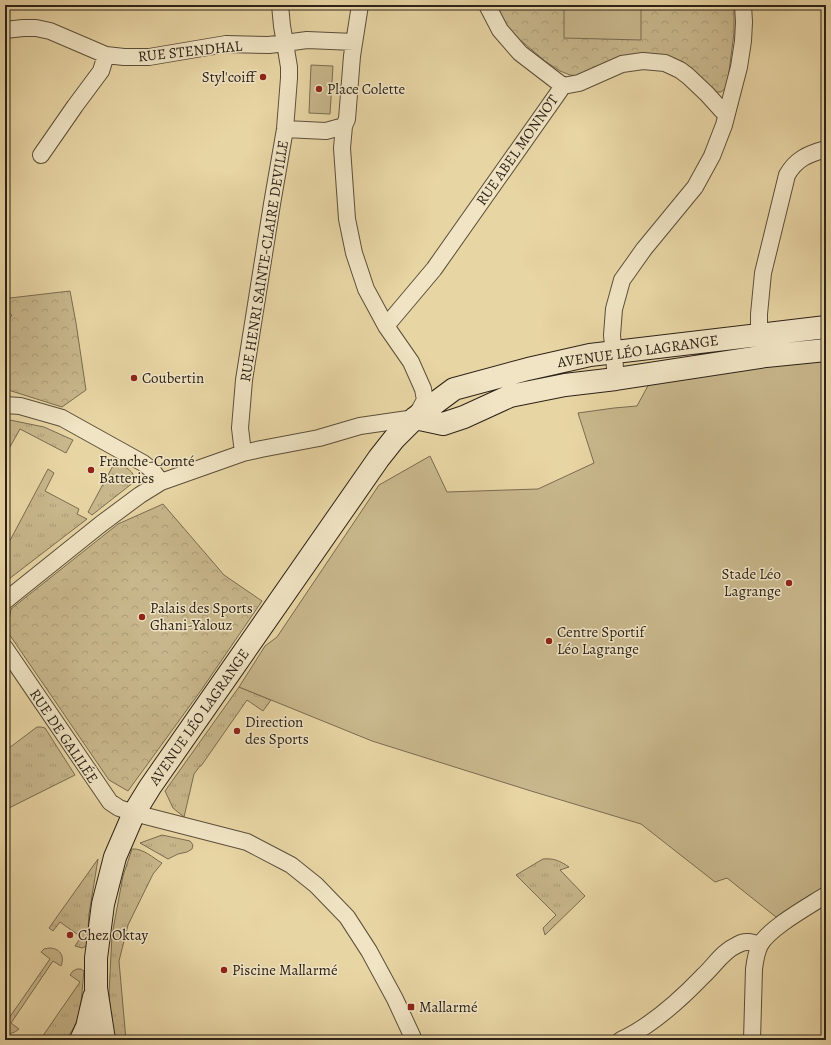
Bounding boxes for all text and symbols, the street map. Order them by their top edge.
street label: RUE STENDHAL [137,36,244,66]
place label: Styl'coiff [202,67,257,87]
marker: Styl'coiff [258,72,268,82]
place label: Place Colette [327,79,406,99]
marker: Place Colette [314,84,324,94]
street label: RUE ABEL MONNOT [471,90,563,209]
street label: RUE HENRI SAINTE-CLAIRE DEVILLE [235,139,293,383]
street label: AVENUE LÉO LAGRANGE [555,330,720,372]
place label: Coubertin [142,368,204,388]
marker: Coubertin [129,373,139,383]
place label: Franche-Comté Batteries [99,451,195,488]
marker: Franche-Comté Batteries [86,465,96,475]
place label: Stade Léo Lagrange [722,564,781,601]
marker: Stade Léo Lagrange [784,578,794,588]
place label: Palais des Sports Ghani-Yalouz [150,598,253,635]
marker: Palais des Sports Ghani-Yalouz [137,612,147,622]
place label: Centre Sportif Léo Lagrange [557,622,647,659]
marker: Centre Sportif Léo Lagrange [544,636,554,646]
street label: AVENUE LÉO LAGRANGE [144,645,254,790]
street label: RUE DE GALILÉE [25,685,103,787]
place label: Direction des Sports [245,712,309,749]
marker: Direction des Sports [232,726,242,736]
place label: Chez Oktay [78,925,148,945]
marker: Chez Oktay [65,930,75,940]
place label: Piscine Mallarmé [232,960,338,980]
marker: Piscine Mallarmé [219,965,229,975]
place label: Mallarmé [419,997,478,1017]
marker: Mallarmé [406,1002,416,1012]

